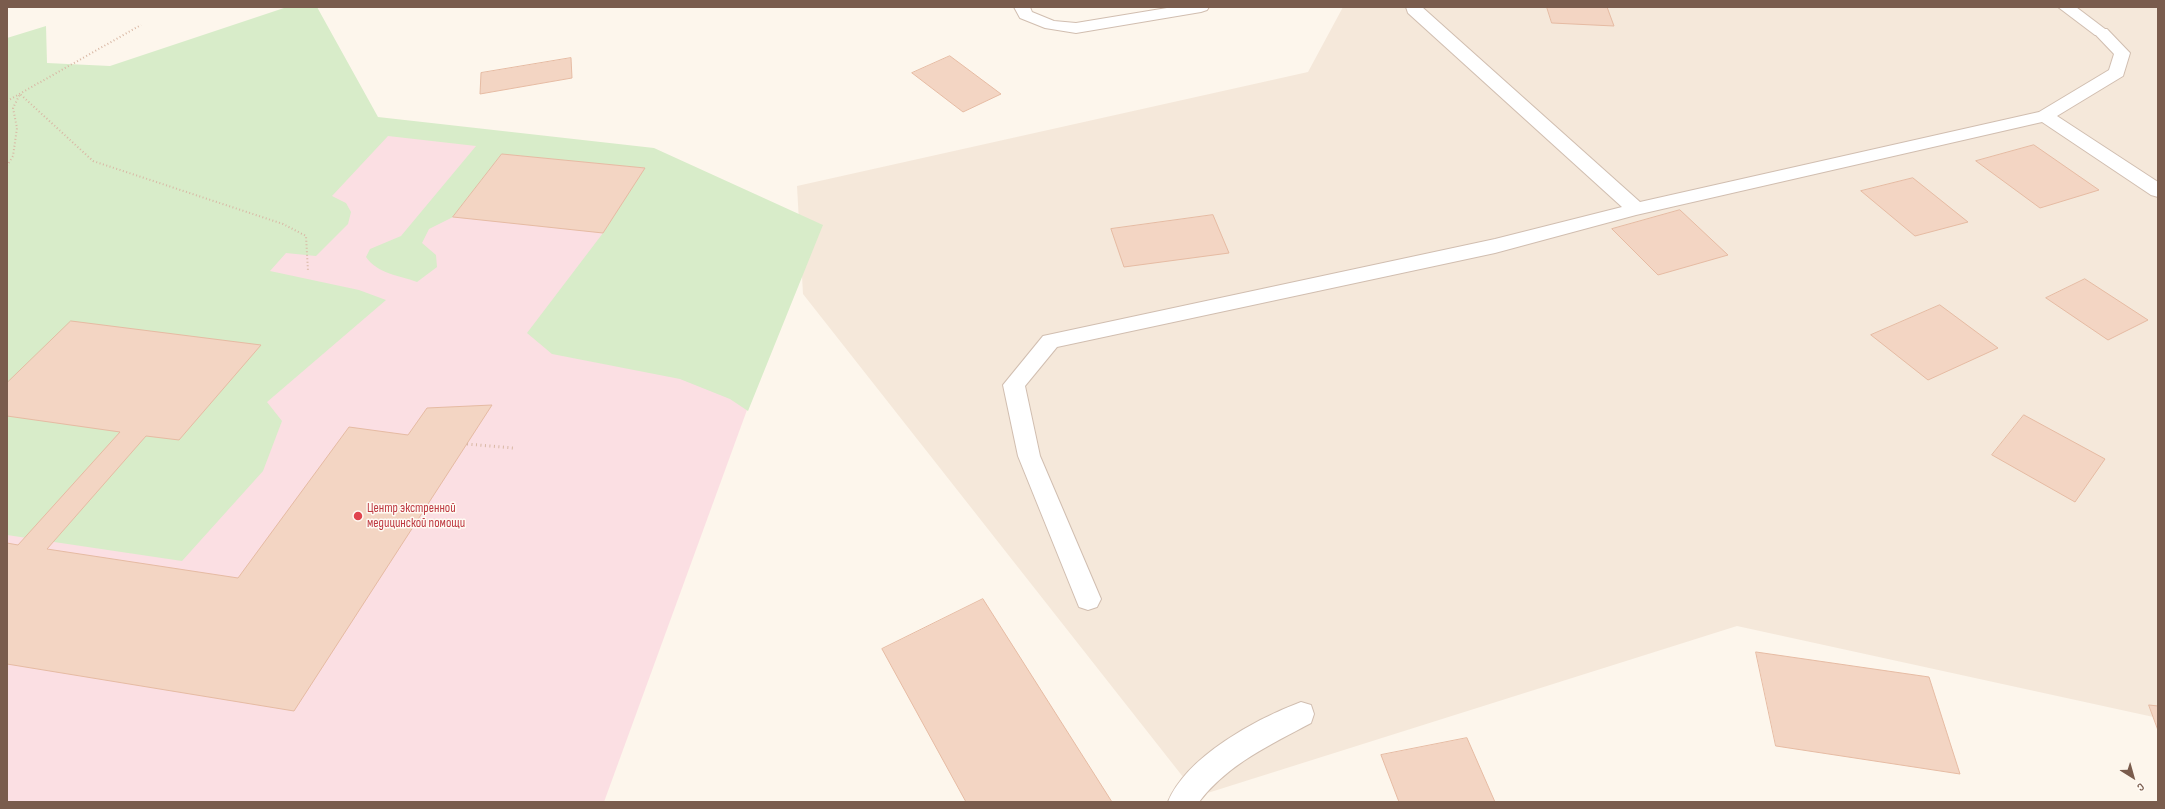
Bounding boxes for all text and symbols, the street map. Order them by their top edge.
place label: Центр экстренной медицинской помощи [367,501,465,532]
marker: Центр экстренной медицинской помощи [352,510,364,522]
north arrow [2113,757,2153,797]
text: С [2134,780,2147,794]

